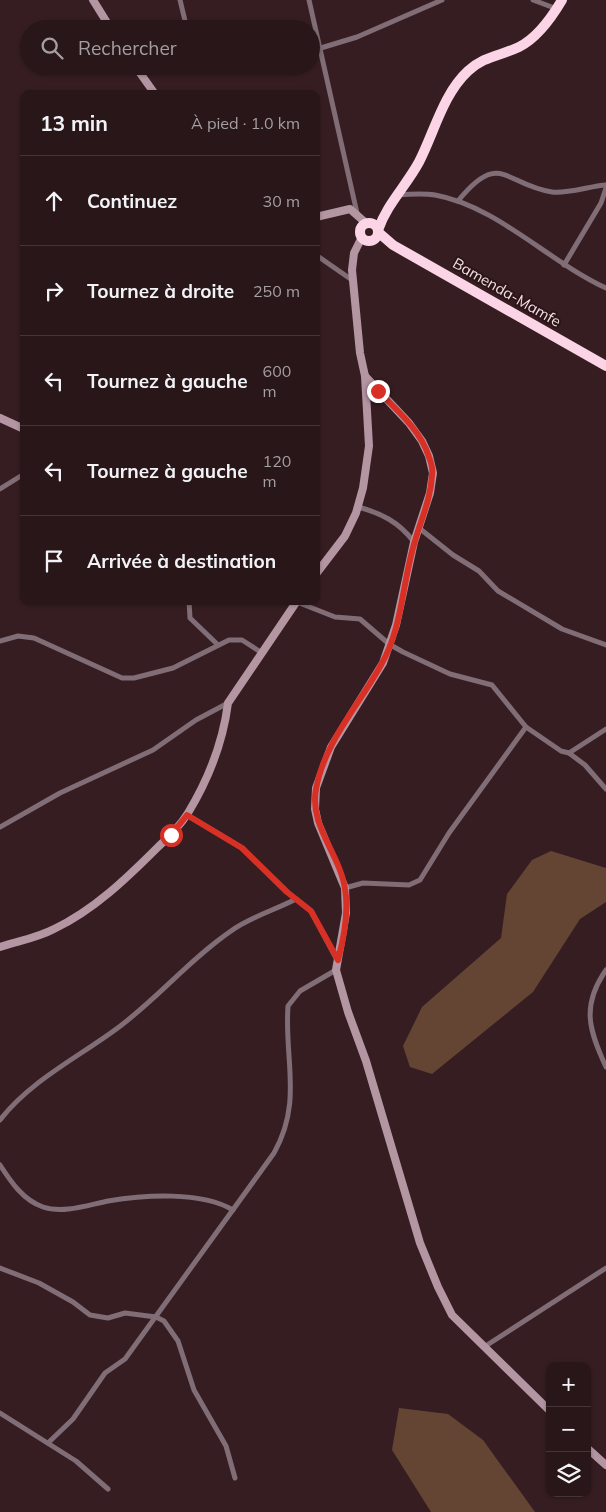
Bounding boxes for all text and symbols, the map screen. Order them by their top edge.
search box [20,20,320,75]
icon: search [38,34,66,62]
text: Rechercher [78,36,177,60]
text: 13 min [40,110,108,136]
text: À pied · 1.0 km [191,113,300,133]
icon: ahead [40,187,68,215]
text: Continuez [87,189,177,213]
text: 30 m [263,191,300,211]
street label: Bamenda-Mamfe [450,253,564,331]
icon: right [40,277,68,305]
text: Tournez à droite [87,279,234,303]
text: 250 m [253,281,300,301]
text: 600 m [263,361,291,401]
icon: left [40,367,68,395]
text: Tournez à gauche [87,369,248,393]
route end [367,380,390,403]
text: 120 m [263,451,291,491]
icon: left [40,457,68,485]
text: Tournez à gauche [87,459,248,483]
icon: arrive [40,547,68,575]
text: Arrivée à destination [87,549,276,573]
route start [160,824,183,847]
map controls [546,1362,591,1497]
button: + [546,1362,591,1407]
button: − [546,1407,591,1452]
button: layers [546,1452,591,1497]

